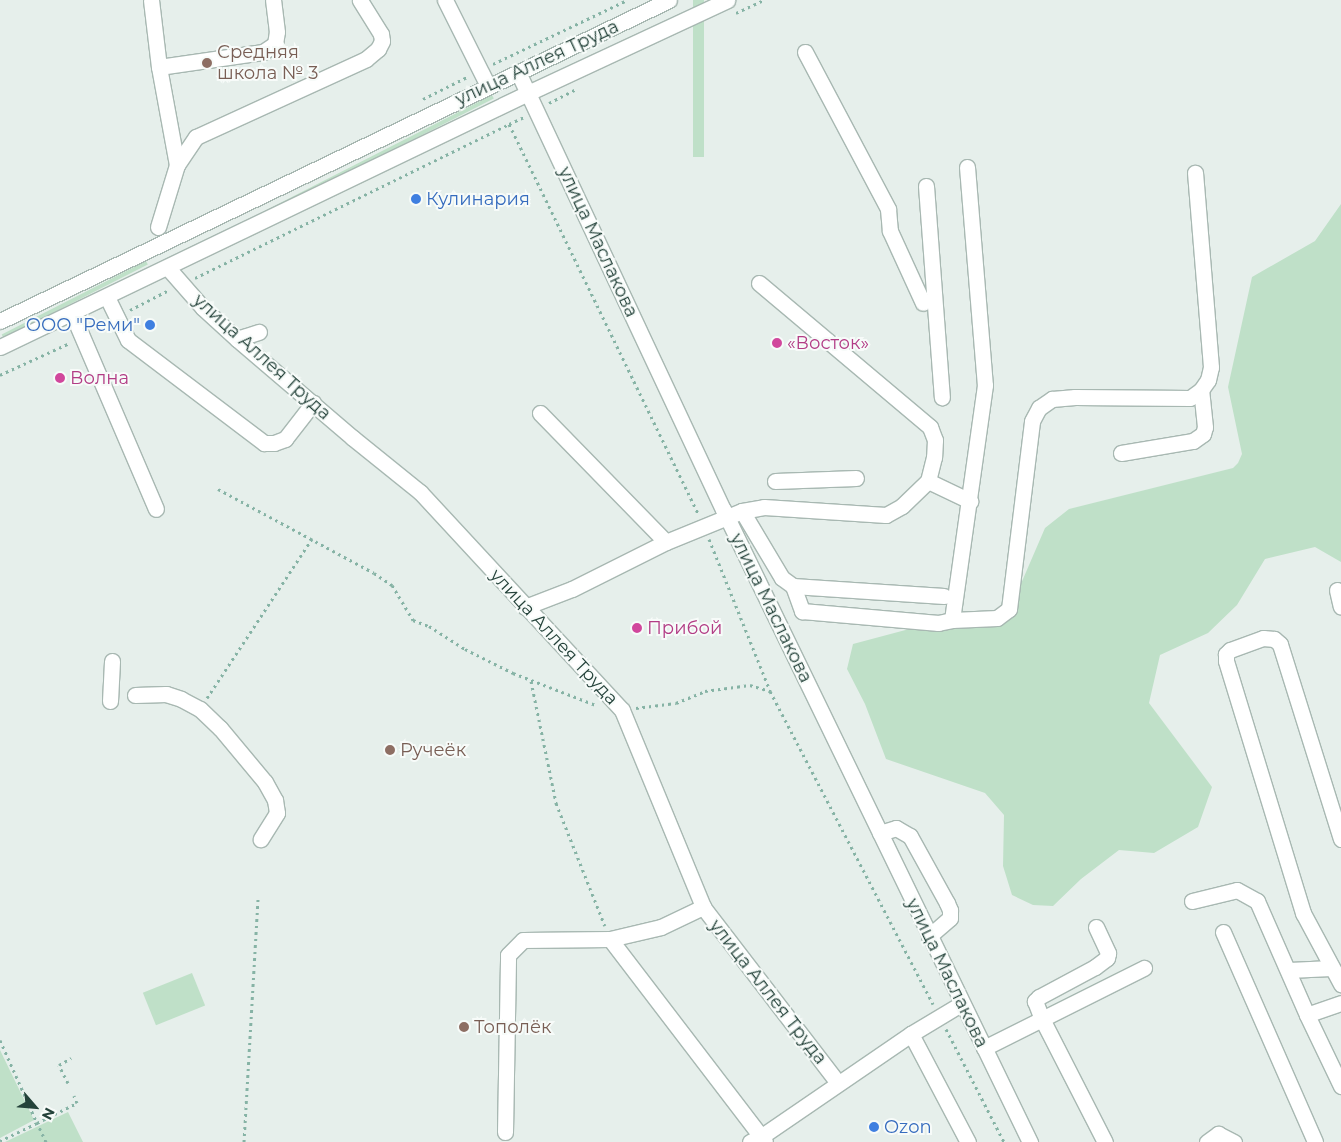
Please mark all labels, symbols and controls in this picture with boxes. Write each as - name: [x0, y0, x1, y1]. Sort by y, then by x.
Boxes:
- street label: улица Аллея Труда: [452, 16, 622, 110]
- place label: Средняя школа № 3: [217, 42, 318, 84]
- marker: Средняя школа № 3: [201, 57, 213, 69]
- street label: улица Маслакова: [554, 163, 642, 321]
- place label: Кулинария: [426, 188, 530, 210]
- marker: Кулинария: [410, 193, 422, 205]
- street label: улица Аллея Труда: [189, 289, 335, 425]
- place label: ООО "Реми": [26, 314, 140, 336]
- marker: ООО "Реми": [144, 319, 156, 331]
- place label: «Восток»: [787, 332, 869, 354]
- marker: «Восток»: [771, 337, 783, 349]
- place label: Волна: [70, 367, 129, 389]
- marker: Волна: [54, 372, 66, 384]
- street label: улица Маслакова: [725, 530, 817, 686]
- street label: улица Аллея Труда: [485, 565, 623, 709]
- place label: Прибой: [647, 617, 722, 639]
- marker: Прибой: [631, 622, 643, 634]
- place label: Ручеёк: [400, 739, 466, 761]
- marker: Ручеёк: [384, 744, 396, 756]
- street label: улица Маслакова: [901, 895, 993, 1051]
- street label: улица Аллея Труда: [705, 915, 831, 1069]
- place label: Тополёк: [474, 1016, 552, 1038]
- marker: Тополёк: [458, 1021, 470, 1033]
- north arrow: [10, 1082, 60, 1132]
- text: N: [38, 1105, 59, 1123]
- place label: Ozon: [884, 1116, 932, 1138]
- marker: Ozon: [868, 1121, 880, 1133]

